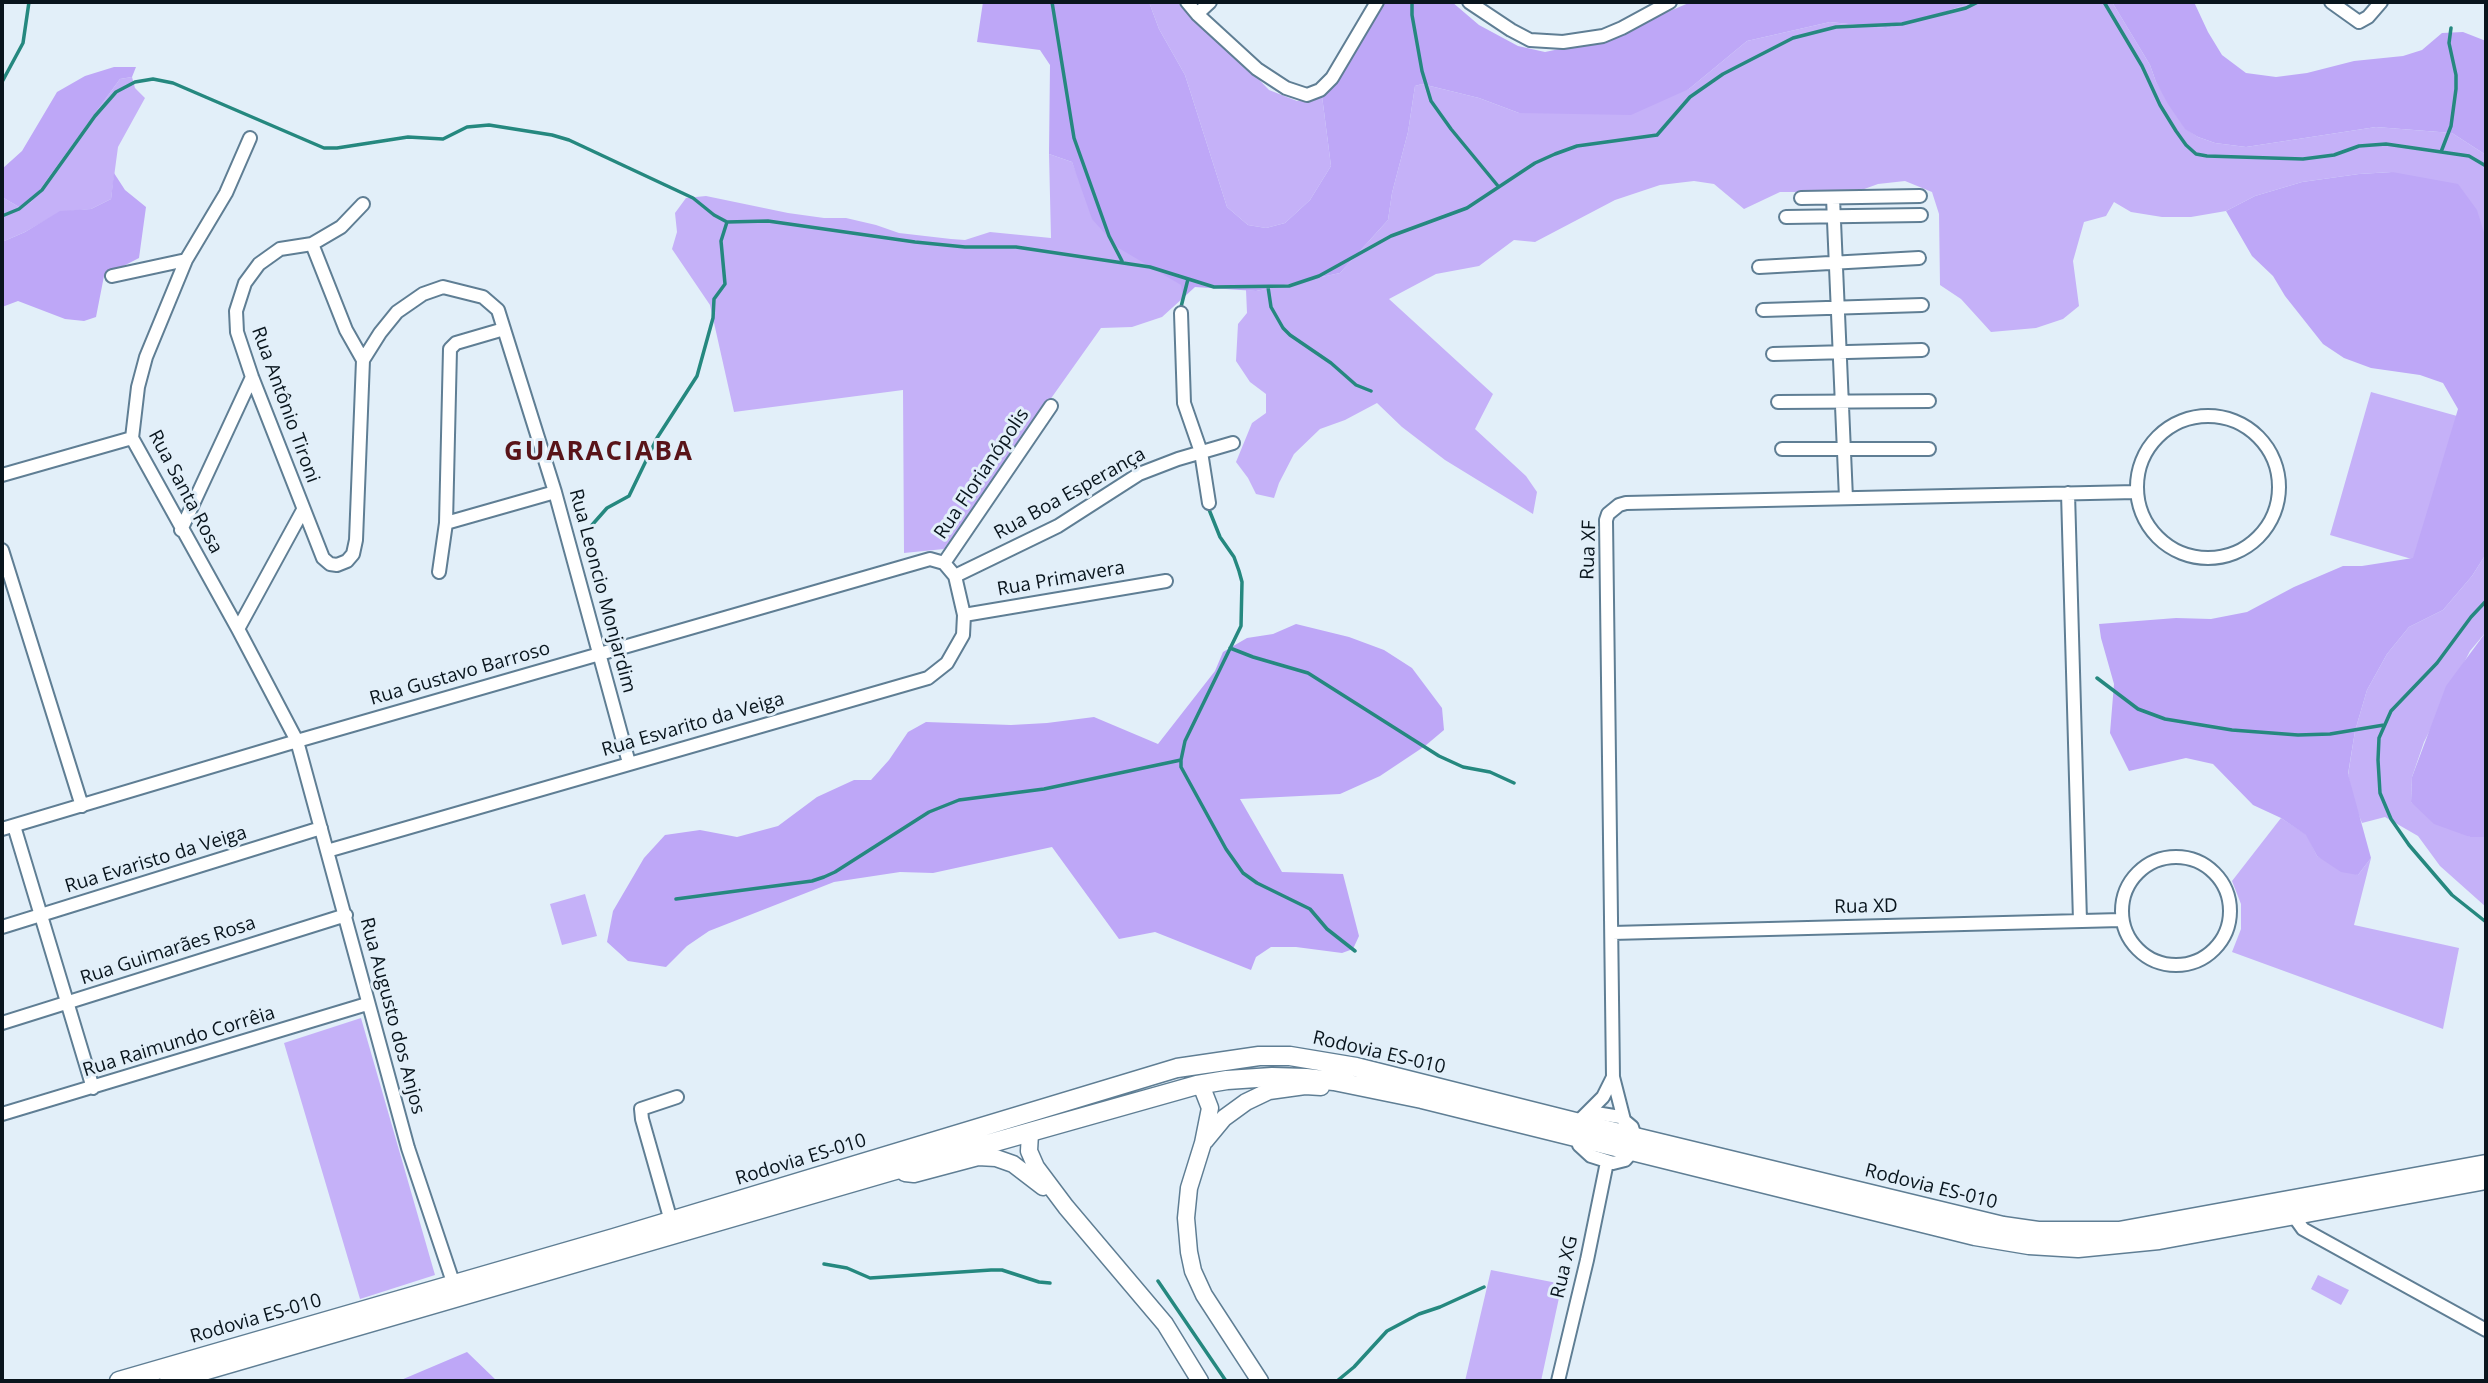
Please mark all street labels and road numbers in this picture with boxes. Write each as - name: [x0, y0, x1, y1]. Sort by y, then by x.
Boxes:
- street label: Rua Antônio Tironi: [246, 324, 324, 486]
- street label: Rua Florianópolis: [930, 404, 1034, 544]
- street label: Rua Santa Rosa: [143, 426, 227, 558]
- street label: Rua Boa Esperança: [990, 443, 1150, 545]
- street label: Rua Leoncio Monjardim: [564, 487, 640, 695]
- street label: Rua XF: [1577, 520, 1601, 580]
- street label: Rua Primavera: [995, 557, 1127, 601]
- street label: Rua Gustavo Barroso: [367, 637, 553, 711]
- street label: Rua Esvarito da Veiga: [599, 688, 787, 762]
- street label: Rua Evaristo da Veiga: [62, 821, 250, 899]
- street label: Rua XD: [1834, 895, 1898, 919]
- street label: Rua Guimarães Rosa: [77, 912, 259, 990]
- street label: Rua Augusto dos Anjos: [355, 915, 429, 1117]
- street label: Rua Raimundo Corrêia: [80, 1002, 278, 1082]
- street label: Rodovia ES-010: [1310, 1027, 1448, 1079]
- street label: Rodovia ES-010: [733, 1129, 869, 1191]
- street label: Rodovia ES-010: [1862, 1160, 2000, 1214]
- street label: Rua XG: [1547, 1233, 1583, 1301]
- street label: Rodovia ES-010: [188, 1289, 324, 1349]

